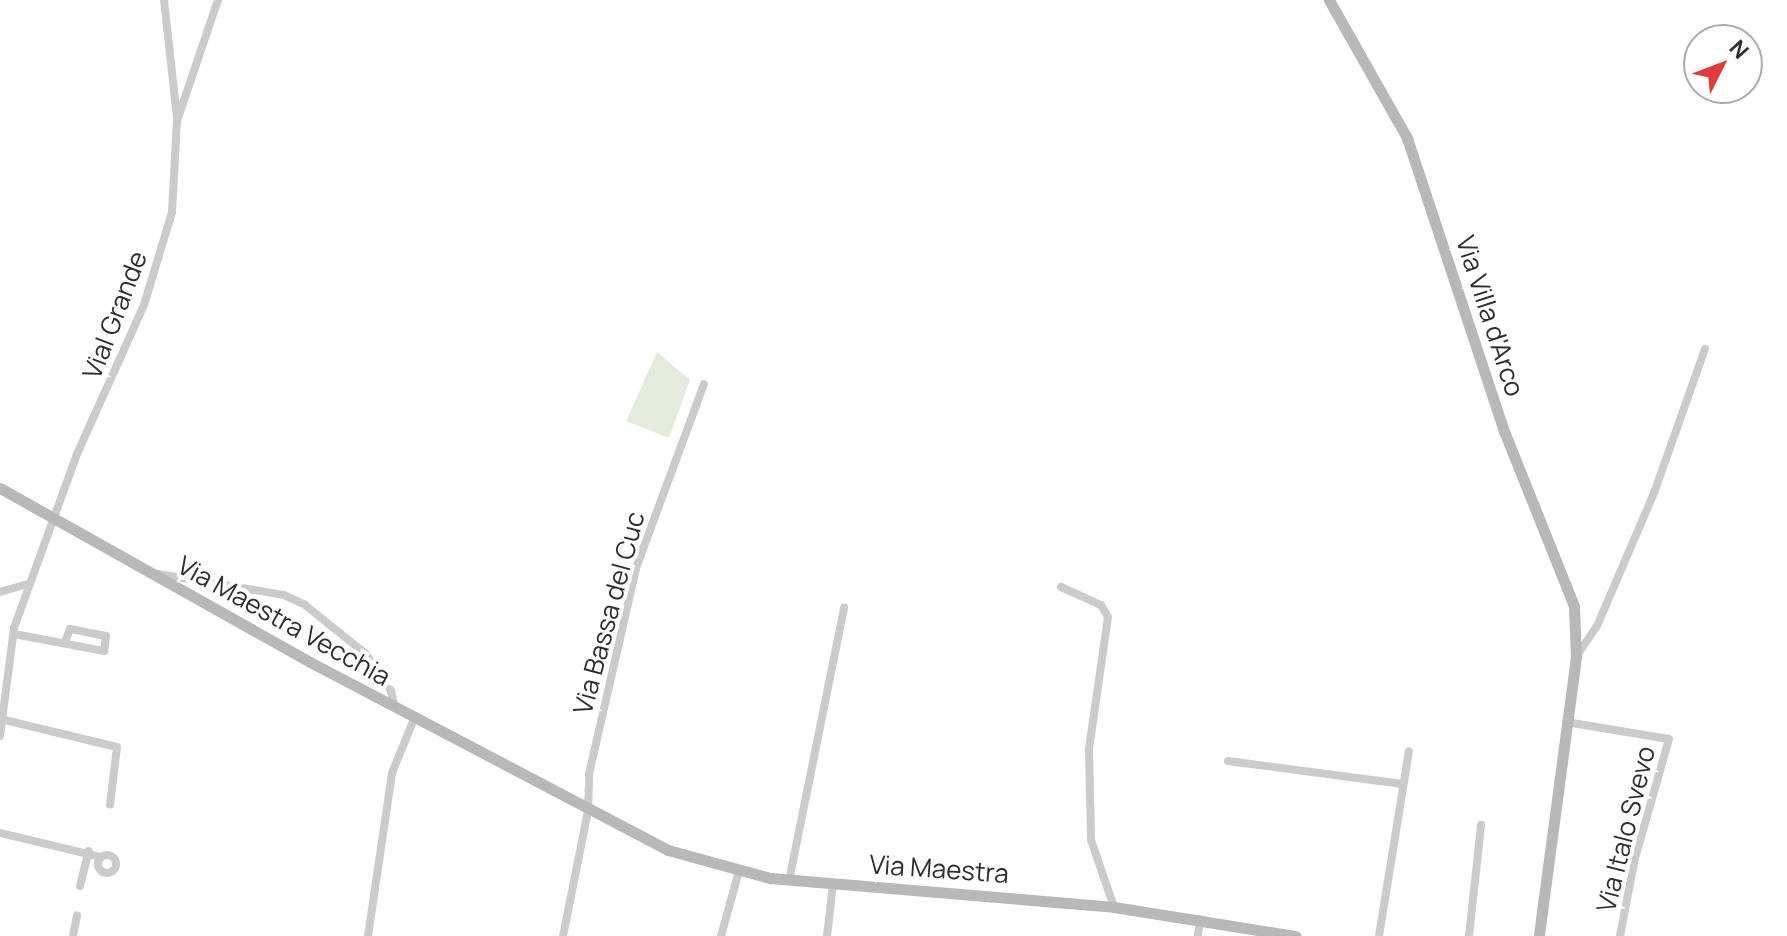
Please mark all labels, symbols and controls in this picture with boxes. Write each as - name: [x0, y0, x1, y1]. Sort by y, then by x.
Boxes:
- north arrow: [1683, 24, 1763, 104]
- text: N: [1723, 33, 1756, 65]
- street label: Via Villa d'Arco: [1449, 232, 1531, 400]
- street label: Vial Grande: [76, 247, 154, 383]
- street label: Via Bassa del Cuc: [567, 508, 651, 718]
- street label: Via Maestra Vecchia: [172, 550, 396, 692]
- street label: Via Italo Svevo: [1590, 743, 1662, 915]
- street label: Via Maestra: [868, 849, 1010, 889]

